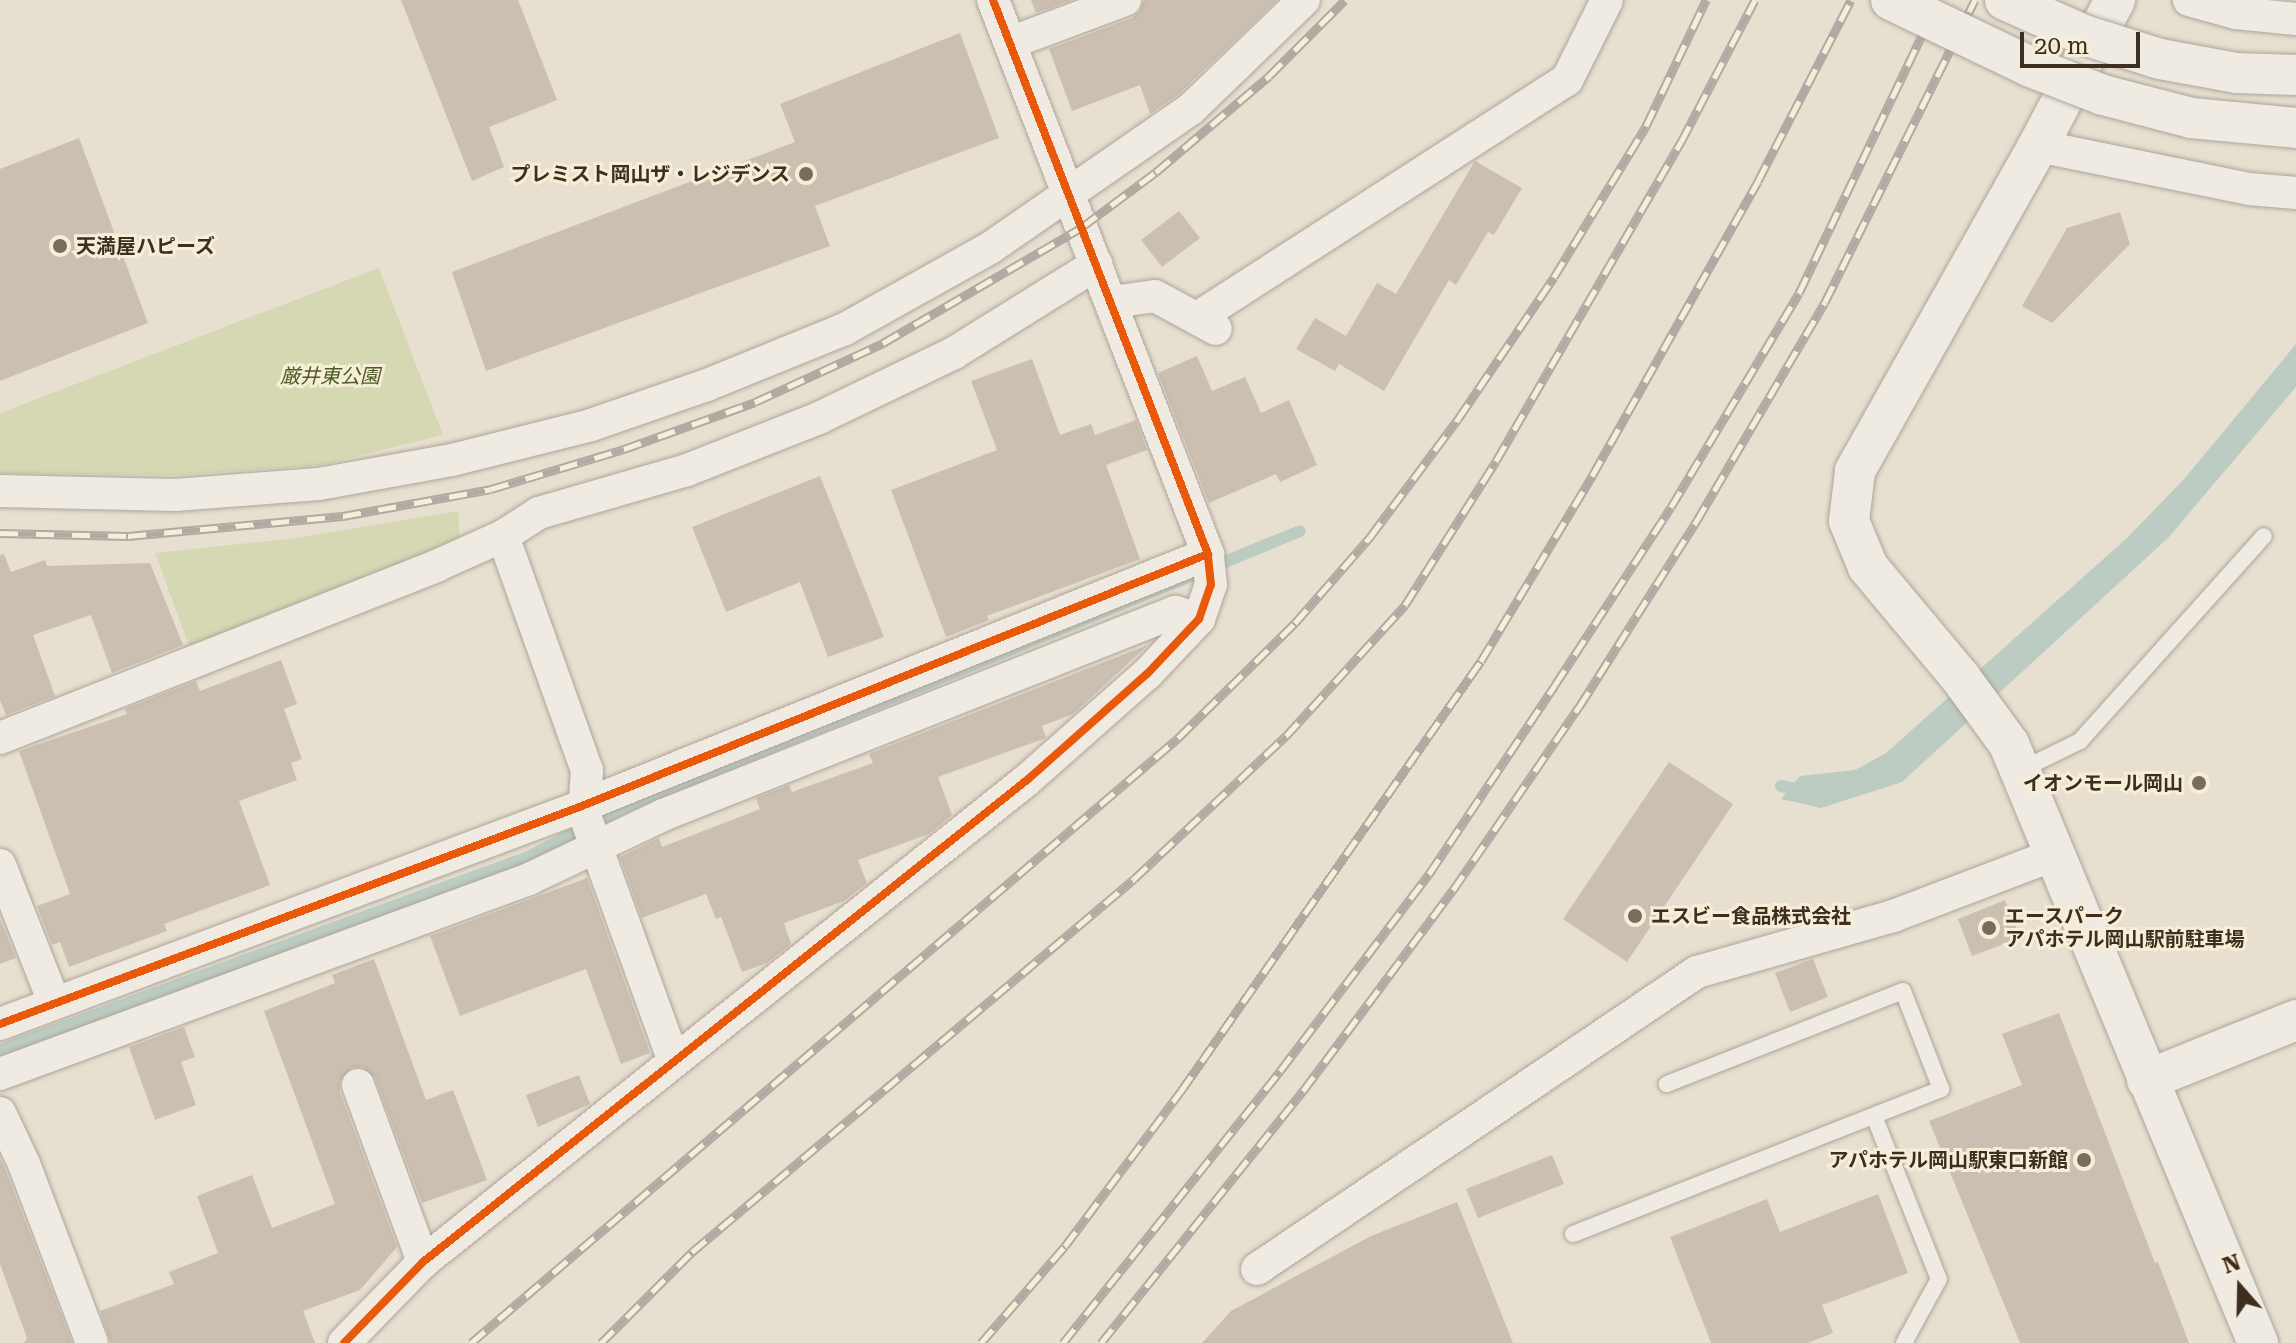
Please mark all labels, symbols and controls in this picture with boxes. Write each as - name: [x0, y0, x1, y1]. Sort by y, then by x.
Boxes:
- scale bar: [2024, 16, 2144, 66]
- text: 20 m: [2034, 32, 2089, 60]
- place label: プレミスト岡山ザ・レジデンス: [510, 162, 790, 186]
- marker: プレミスト岡山ザ・レジデンス: [797, 165, 815, 183]
- place label: 天満屋ハピーズ: [76, 234, 216, 258]
- marker: 天満屋ハピーズ: [51, 237, 69, 255]
- park label: 厳井東公園: [280, 364, 380, 388]
- place label: イオンモール岡山: [2023, 771, 2183, 795]
- marker: イオンモール岡山: [2190, 774, 2208, 792]
- place label: エスビー食品株式会社: [1651, 904, 1851, 928]
- place label: エースパーク アパホテル岡山駅前駐車場: [2005, 904, 2245, 951]
- marker: エスビー食品株式会社: [1626, 907, 1644, 925]
- marker: エースパーク アパホテル岡山駅前駐車場: [1980, 919, 1998, 937]
- place label: アパホテル岡山駅東口新館: [1828, 1148, 2068, 1172]
- marker: アパホテル岡山駅東口新館: [2075, 1151, 2093, 1169]
- north arrow: [2200, 1247, 2280, 1327]
- text: N: [2219, 1249, 2244, 1279]

